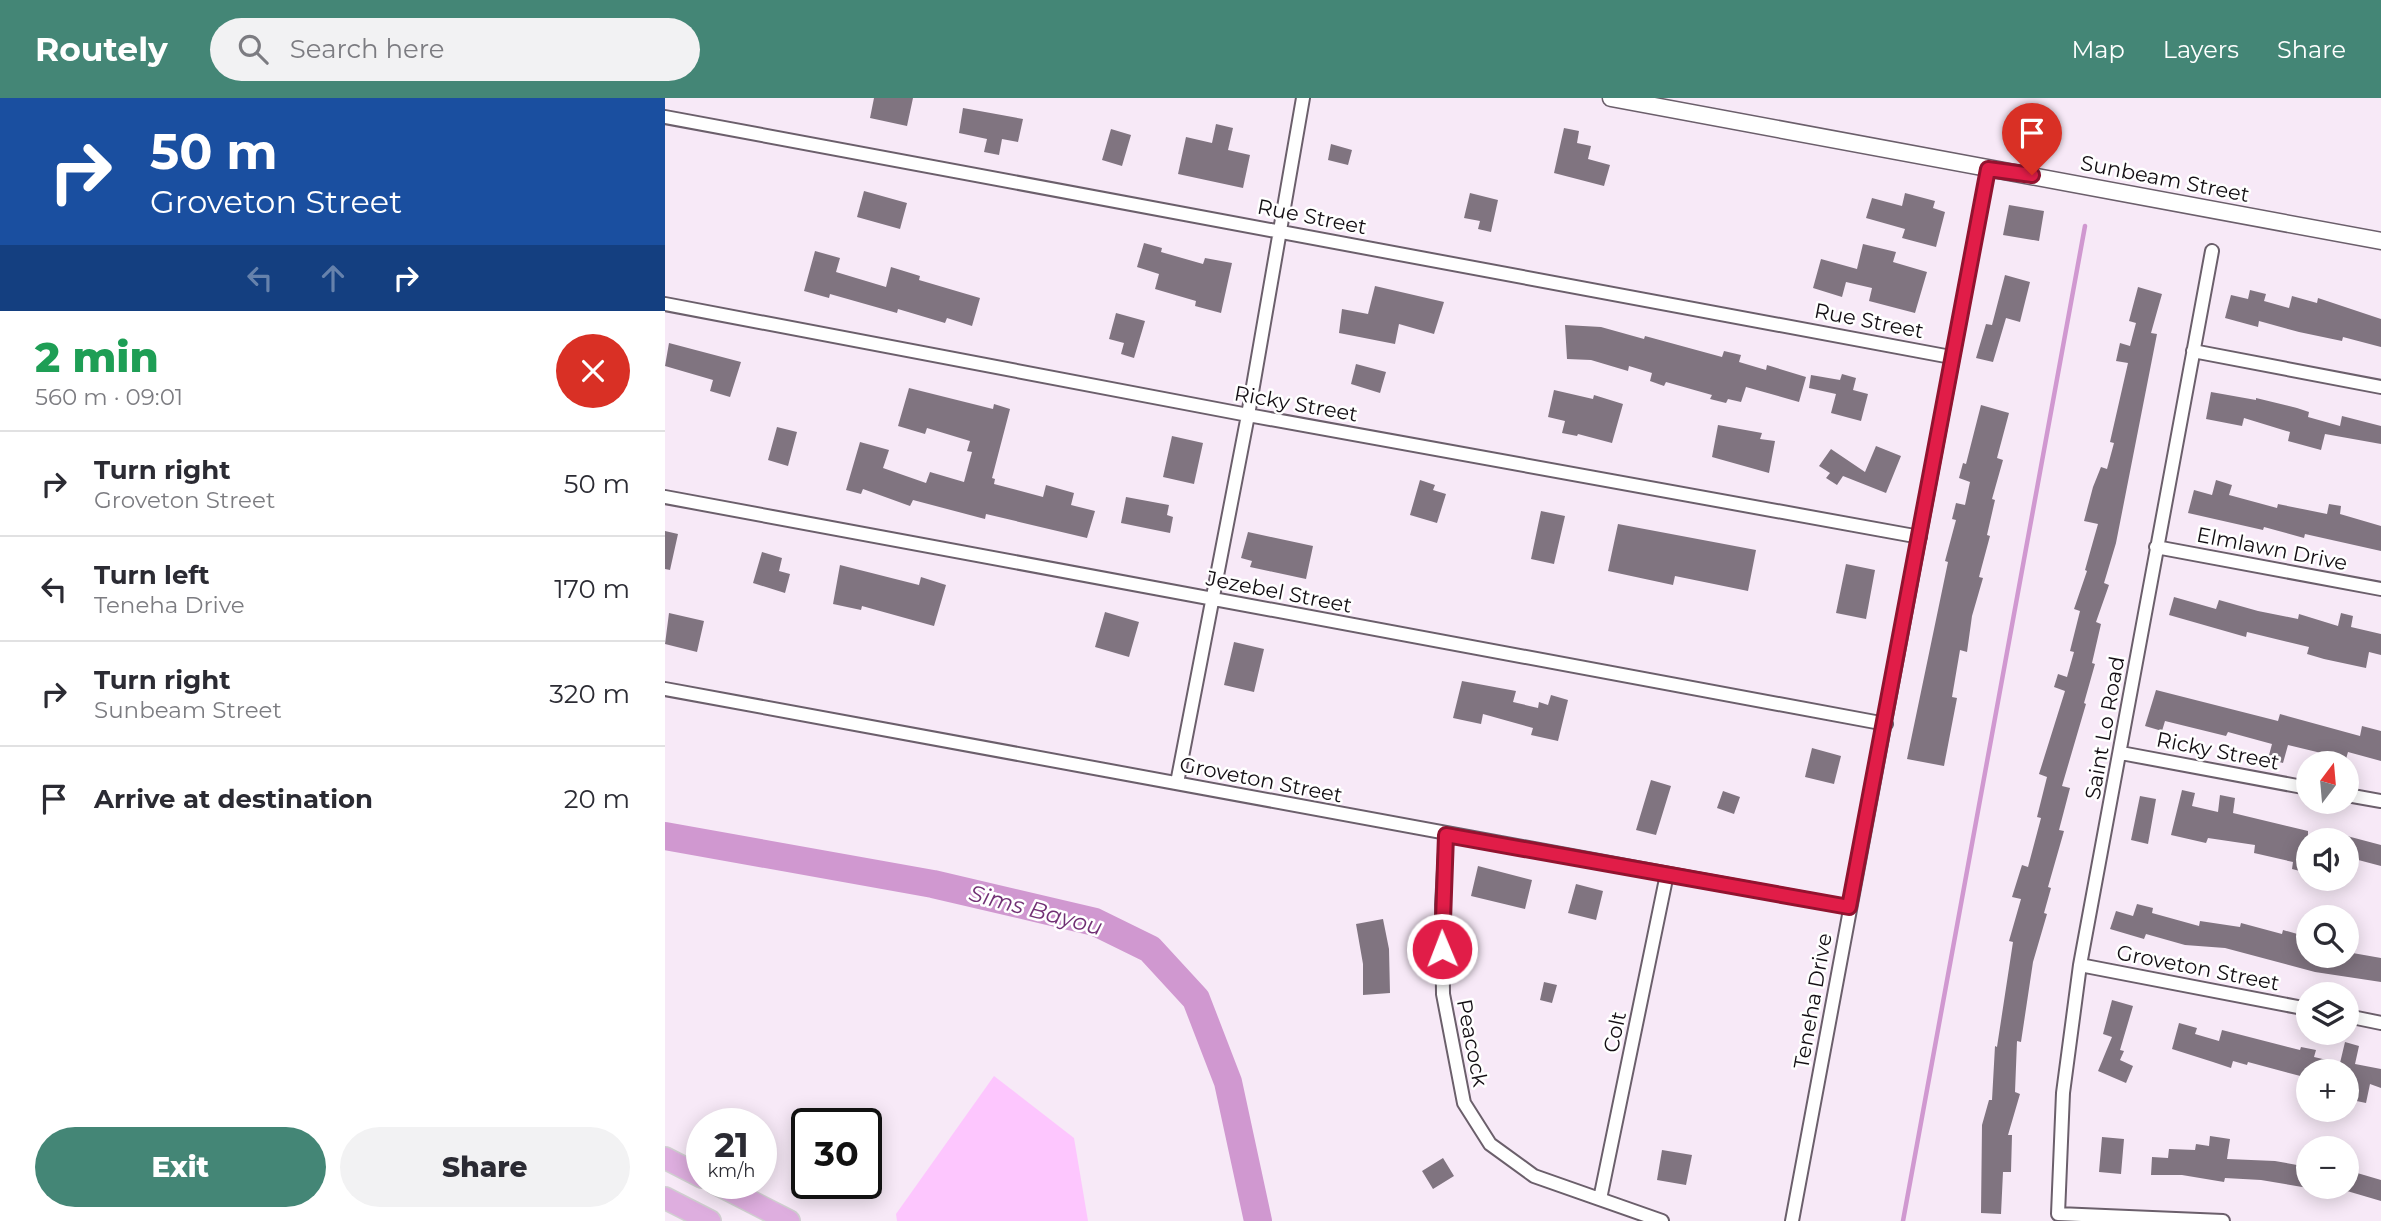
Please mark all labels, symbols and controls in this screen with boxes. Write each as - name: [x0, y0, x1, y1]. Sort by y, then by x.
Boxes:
- search box: [210, 18, 700, 81]
- text: Routely: [35, 29, 168, 69]
- icon: search: [234, 30, 272, 68]
- text: Search here: [290, 33, 445, 65]
- text: Map: [2071, 35, 2125, 64]
- text: Layers: [2163, 35, 2239, 64]
- text: Share: [2277, 35, 2346, 64]
- pin: [2002, 103, 2062, 175]
- icon: arrive: [2013, 114, 2051, 152]
- text: 50 m: [150, 122, 278, 181]
- icon: right: [35, 126, 126, 217]
- street label: Sunbeam Street: [2079, 150, 2252, 207]
- text: Groveton Street: [150, 182, 402, 221]
- street label: Rue Street: [1255, 194, 1369, 239]
- icon: left: [241, 259, 279, 297]
- icon: ahead: [314, 259, 352, 297]
- icon: right: [387, 259, 425, 297]
- street label: Rue Street: [1812, 298, 1926, 343]
- text: 2 min: [35, 331, 159, 383]
- button: close: [556, 334, 630, 408]
- street label: Ricky Street: [1232, 380, 1360, 427]
- text: 560 m · 09:01: [35, 383, 183, 411]
- text: Turn right: [94, 454, 230, 486]
- icon: right: [35, 465, 73, 503]
- text: 50 m: [564, 468, 630, 500]
- text: Groveton Street: [94, 486, 275, 514]
- street label: Elmlawn Drive: [2195, 522, 2350, 575]
- text: Turn left: [94, 559, 210, 591]
- street label: Jezebel Street: [1203, 565, 1354, 618]
- icon: left: [35, 570, 73, 608]
- text: 170 m: [554, 573, 630, 605]
- text: Teneha Drive: [94, 591, 245, 619]
- street label: Saint Lo Road: [2080, 654, 2129, 801]
- text: Turn right: [94, 664, 230, 696]
- icon: right: [35, 675, 73, 713]
- text: 320 m: [549, 678, 630, 710]
- text: Sunbeam Street: [94, 696, 282, 724]
- street label: Ricky Street: [2154, 726, 2282, 775]
- street label: Groveton Street: [1177, 751, 1345, 808]
- north arrow: [2296, 751, 2359, 814]
- map controls: [2296, 751, 2359, 1199]
- icon: arrive: [35, 780, 73, 818]
- text: Arrive at destination: [94, 783, 373, 815]
- text: 20 m: [564, 783, 630, 815]
- button: sound: [2296, 828, 2359, 891]
- water label: Sims Bayou: [966, 879, 1106, 941]
- button: search: [2296, 905, 2359, 968]
- position arrow: [1405, 912, 1479, 986]
- street label: Teneha Drive: [1788, 931, 1837, 1071]
- street label: Groveton Street: [2114, 939, 2282, 996]
- button: layers: [2296, 982, 2359, 1045]
- street label: Peacock: [1452, 997, 1493, 1089]
- street label: Colt: [1598, 1009, 1631, 1055]
- button: +: [2296, 1059, 2359, 1122]
- speed limit sign: 30: [791, 1108, 882, 1199]
- text: 21: [714, 1123, 749, 1166]
- button: Exit: [35, 1127, 326, 1207]
- button: Share: [340, 1127, 630, 1207]
- button: −: [2296, 1136, 2359, 1199]
- text: km/h: [707, 1160, 756, 1182]

